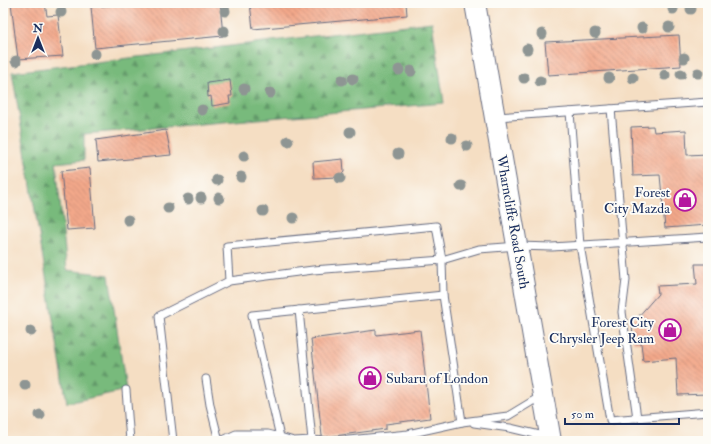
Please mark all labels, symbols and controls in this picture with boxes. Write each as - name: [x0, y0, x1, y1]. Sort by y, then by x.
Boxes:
- north arrow: [18, 18, 58, 58]
- text: N: [32, 22, 44, 35]
- street label: Wharncliffe Road South: [493, 153, 533, 291]
- place label: Forest City Mazda: [604, 184, 670, 218]
- shop icon: Forest City Mazda: [672, 187, 698, 213]
- place label: Forest City Chrysler Jeep Ram: [549, 314, 655, 348]
- shop icon: Forest City Chrysler Jeep Ram: [657, 317, 683, 343]
- shop icon: Subaru of London: [357, 365, 383, 391]
- place label: Subaru of London: [386, 370, 488, 387]
- scale bar: [565, 400, 679, 426]
- text: 50 m: [571, 407, 595, 422]

